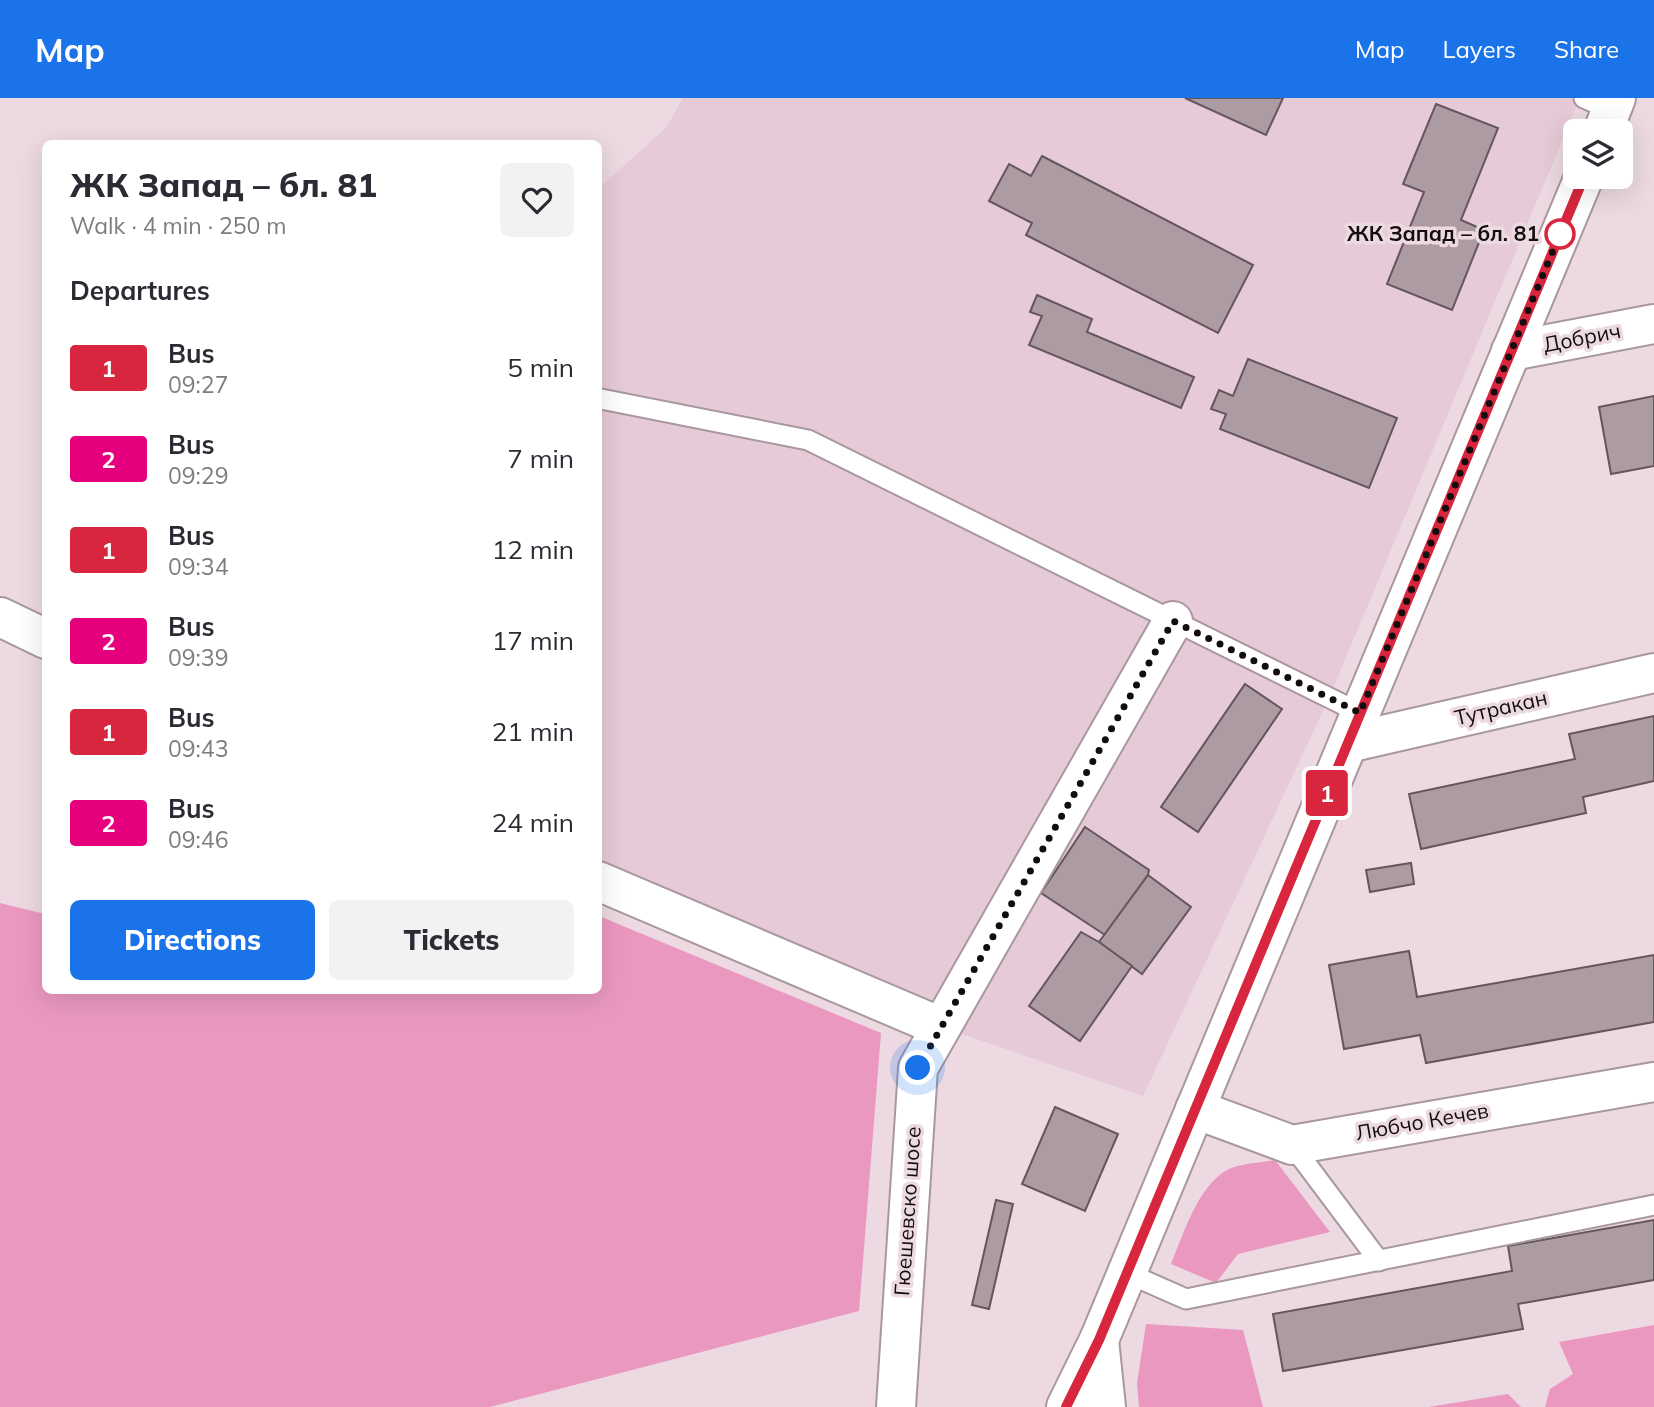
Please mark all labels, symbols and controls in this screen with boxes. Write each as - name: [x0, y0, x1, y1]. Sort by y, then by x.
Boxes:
- text: Map: [35, 29, 105, 70]
- text: Map: [1355, 34, 1404, 64]
- text: Layers: [1442, 34, 1516, 64]
- text: Share: [1554, 34, 1619, 64]
- map controls: [1563, 119, 1633, 189]
- button: layers: [1563, 119, 1633, 189]
- button: heart: [500, 163, 574, 237]
- text: ЖК Запад – бл. 81: [70, 164, 377, 205]
- text: Walk · 4 min · 250 m: [70, 211, 287, 240]
- marker: ЖК Запад – бл. 81: [1545, 219, 1575, 249]
- place label: ЖК Запад – бл. 81: [1347, 220, 1539, 246]
- text: Departures: [70, 274, 210, 307]
- street label: Добрич: [1541, 317, 1623, 357]
- text: Bus: [168, 337, 214, 370]
- text: 5 min: [507, 351, 574, 384]
- text: 1: [101, 353, 116, 383]
- text: 09:27: [168, 370, 228, 399]
- text: Bus: [168, 428, 214, 461]
- text: 7 min: [507, 442, 574, 475]
- text: 2: [101, 444, 116, 474]
- text: 09:29: [168, 461, 228, 490]
- text: Bus: [168, 519, 214, 552]
- text: 12 min: [492, 533, 574, 566]
- text: 1: [101, 535, 116, 565]
- text: 09:34: [168, 552, 228, 581]
- text: Bus: [168, 610, 214, 643]
- text: 17 min: [492, 624, 574, 657]
- text: 2: [101, 626, 116, 656]
- text: 09:39: [168, 643, 228, 672]
- street label: Тутракан: [1452, 684, 1550, 730]
- text: Bus: [168, 701, 214, 734]
- text: 21 min: [492, 715, 574, 748]
- text: 1: [101, 717, 116, 747]
- text: 09:43: [168, 734, 228, 763]
- line badge: 1: [1304, 770, 1350, 816]
- text: 1: [1320, 778, 1334, 808]
- text: Bus: [168, 792, 214, 825]
- text: 24 min: [492, 806, 574, 839]
- text: 2: [101, 808, 116, 838]
- text: 09:46: [168, 825, 228, 854]
- button: Directions: [70, 900, 315, 980]
- button: Tickets: [329, 900, 574, 980]
- your location: [900, 1050, 935, 1085]
- street label: Любчо Кечев: [1353, 1097, 1490, 1146]
- street label: Гюешевско шосе: [888, 1125, 926, 1297]

